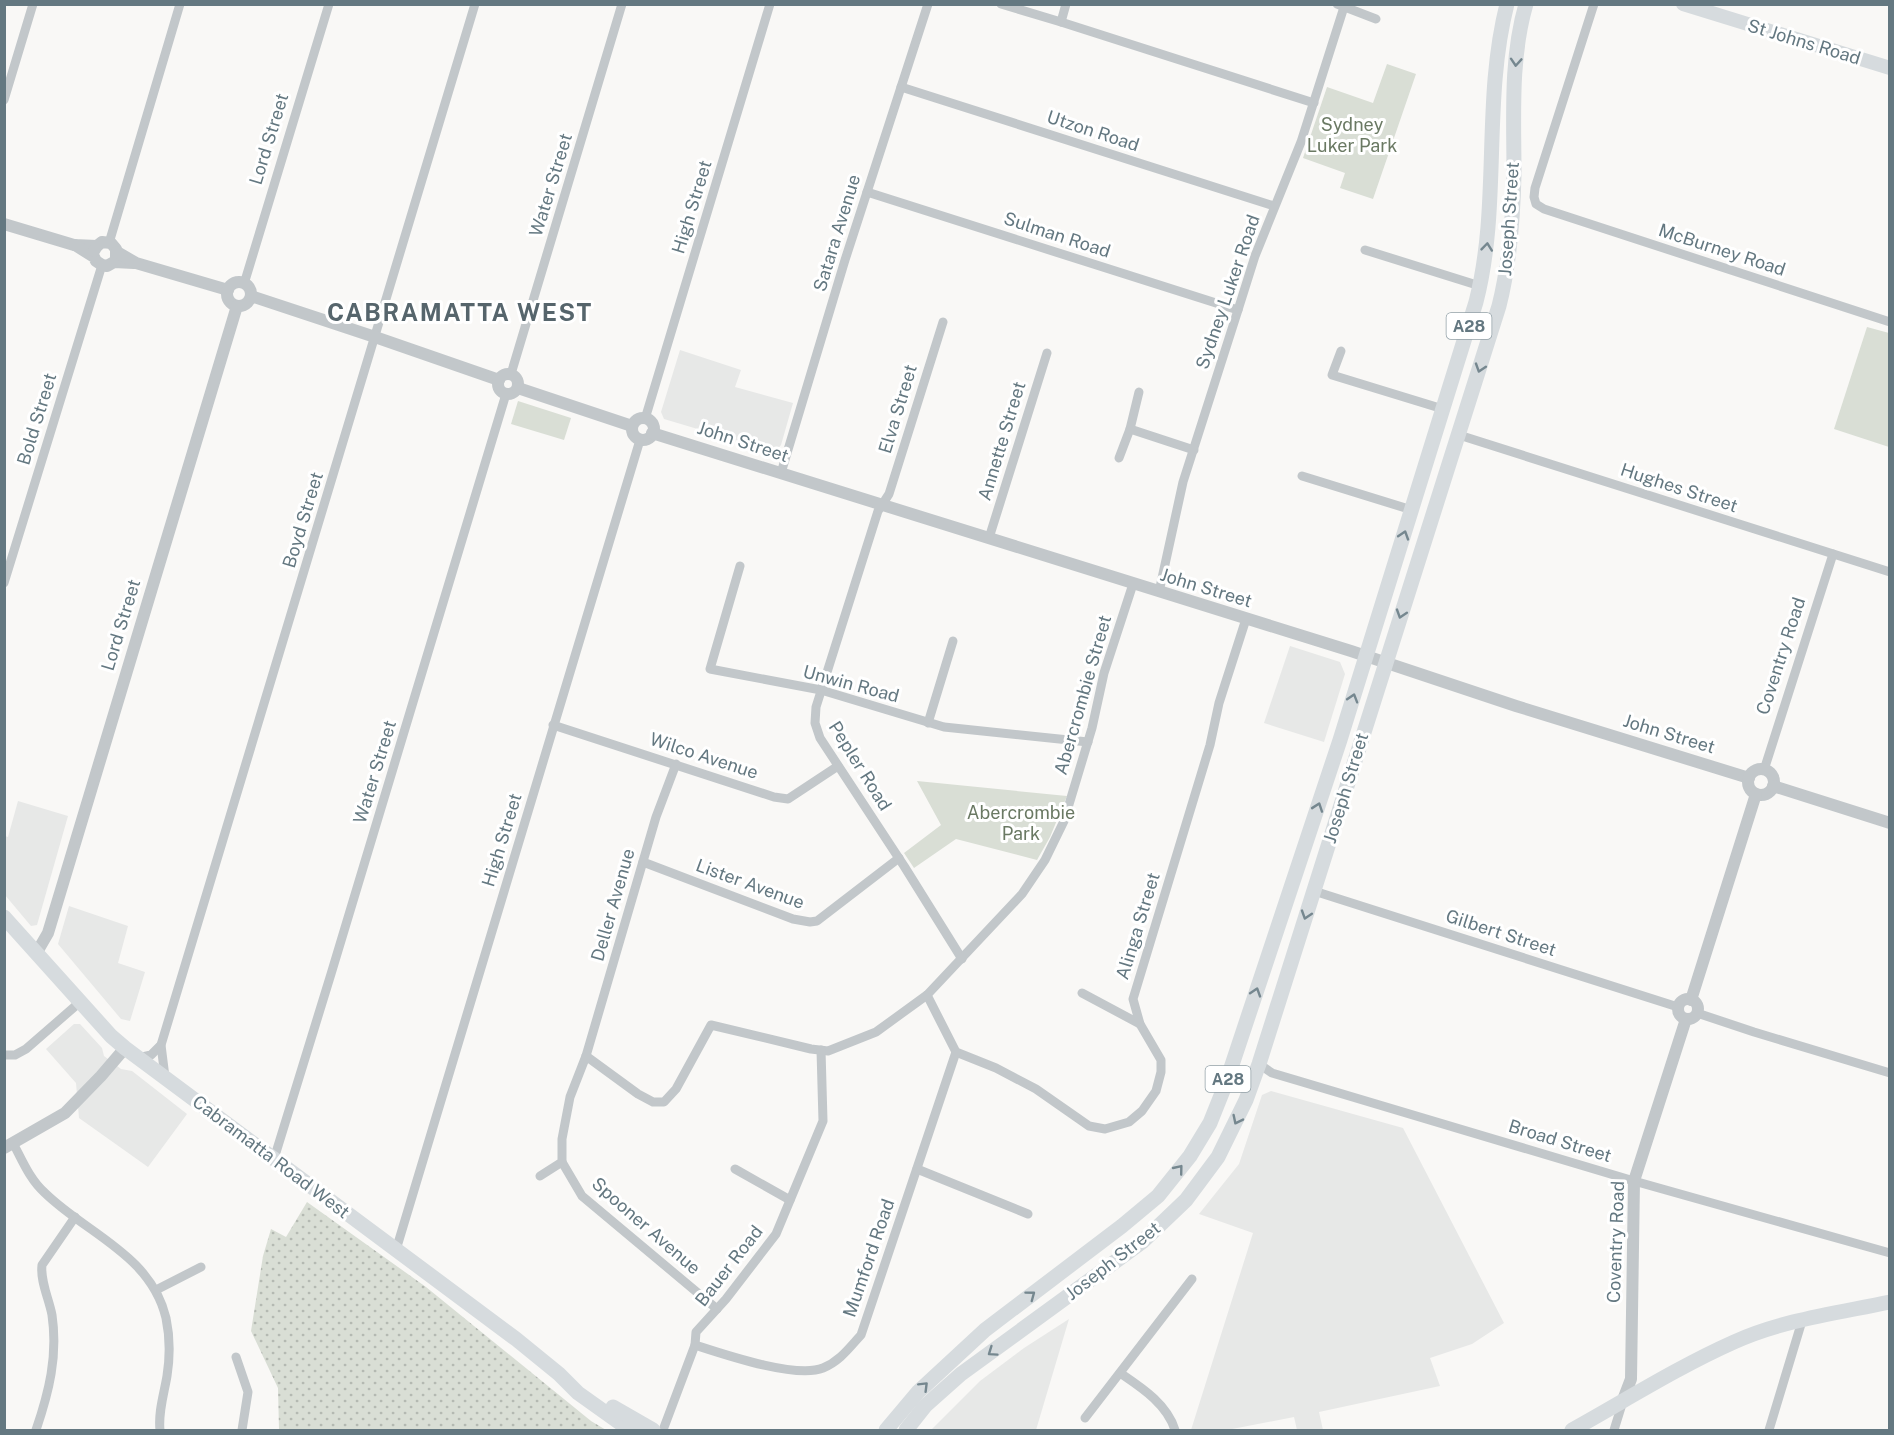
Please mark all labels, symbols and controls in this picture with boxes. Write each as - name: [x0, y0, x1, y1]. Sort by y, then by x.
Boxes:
- street label: St Johns Road: [1745, 14, 1863, 69]
- one-way arrow: [1510, 58, 1523, 67]
- street label: Lord Street: [245, 90, 292, 187]
- street label: Utzon Road: [1044, 106, 1142, 155]
- park label: Sydney Luker Park: [1307, 114, 1397, 156]
- street label: Water Street: [525, 131, 576, 239]
- street label: High Street: [667, 158, 716, 256]
- street label: Joseph Street: [1494, 161, 1523, 277]
- street label: Satara Avenue: [809, 172, 864, 294]
- street label: Sulman Road: [1001, 207, 1113, 262]
- street label: Sydney Luker Road: [1191, 212, 1264, 372]
- street label: McBurney Road: [1656, 219, 1788, 280]
- one-way arrow: [1480, 242, 1493, 251]
- district label: CABRAMATTA WEST: [327, 298, 593, 326]
- road number: A28: [1446, 313, 1492, 339]
- street label: Elva Street: [874, 362, 921, 456]
- one-way arrow: [1475, 362, 1488, 373]
- street label: Bold Street: [13, 370, 60, 467]
- street label: Annette Street: [973, 379, 1030, 503]
- street label: John Street: [695, 417, 792, 466]
- street label: Hughes Street: [1618, 459, 1740, 516]
- street label: Boyd Street: [278, 469, 327, 570]
- one-way arrow: [1397, 530, 1409, 541]
- street label: John Street: [1158, 564, 1255, 611]
- street label: Lord Street: [97, 576, 144, 673]
- street label: Coventry Road: [1752, 594, 1809, 717]
- one-way arrow: [1396, 608, 1408, 619]
- street label: Abercrombie Street: [1050, 613, 1115, 777]
- street label: Unwin Road: [801, 661, 902, 706]
- one-way arrow: [1346, 693, 1358, 704]
- street label: John Street: [1621, 710, 1718, 757]
- street label: Pepler Road: [825, 717, 896, 814]
- street label: Water Street: [349, 718, 400, 826]
- street label: Wilco Avenue: [647, 728, 761, 783]
- street label: Joseph Street: [1319, 730, 1372, 846]
- street label: High Street: [477, 791, 526, 889]
- park label: Abercrombie Park: [967, 802, 1075, 844]
- one-way arrow: [1310, 802, 1323, 812]
- street label: Deller Avenue: [586, 846, 639, 964]
- street label: Lister Avenue: [693, 854, 807, 913]
- street label: Alinga Street: [1111, 870, 1164, 982]
- street label: Gilbert Street: [1443, 905, 1559, 960]
- one-way arrow: [1300, 909, 1313, 920]
- one-way arrow: [1249, 987, 1262, 998]
- road number: A28: [1206, 1066, 1250, 1092]
- street label: Cabramatta Road West: [189, 1091, 354, 1222]
- one-way arrow: [1232, 1114, 1244, 1125]
- street label: Broad Street: [1506, 1115, 1614, 1166]
- one-way arrow: [1172, 1165, 1183, 1176]
- street label: Spooner Avenue: [588, 1173, 705, 1278]
- street label: Coventry Road: [1603, 1180, 1628, 1303]
- street label: Mumford Road: [838, 1196, 899, 1320]
- street label: Joseph Street: [1061, 1217, 1164, 1304]
- street label: Bauer Road: [691, 1221, 767, 1310]
- one-way arrow: [1025, 1291, 1036, 1302]
- one-way arrow: [988, 1345, 999, 1356]
- one-way arrow: [916, 1383, 927, 1394]

